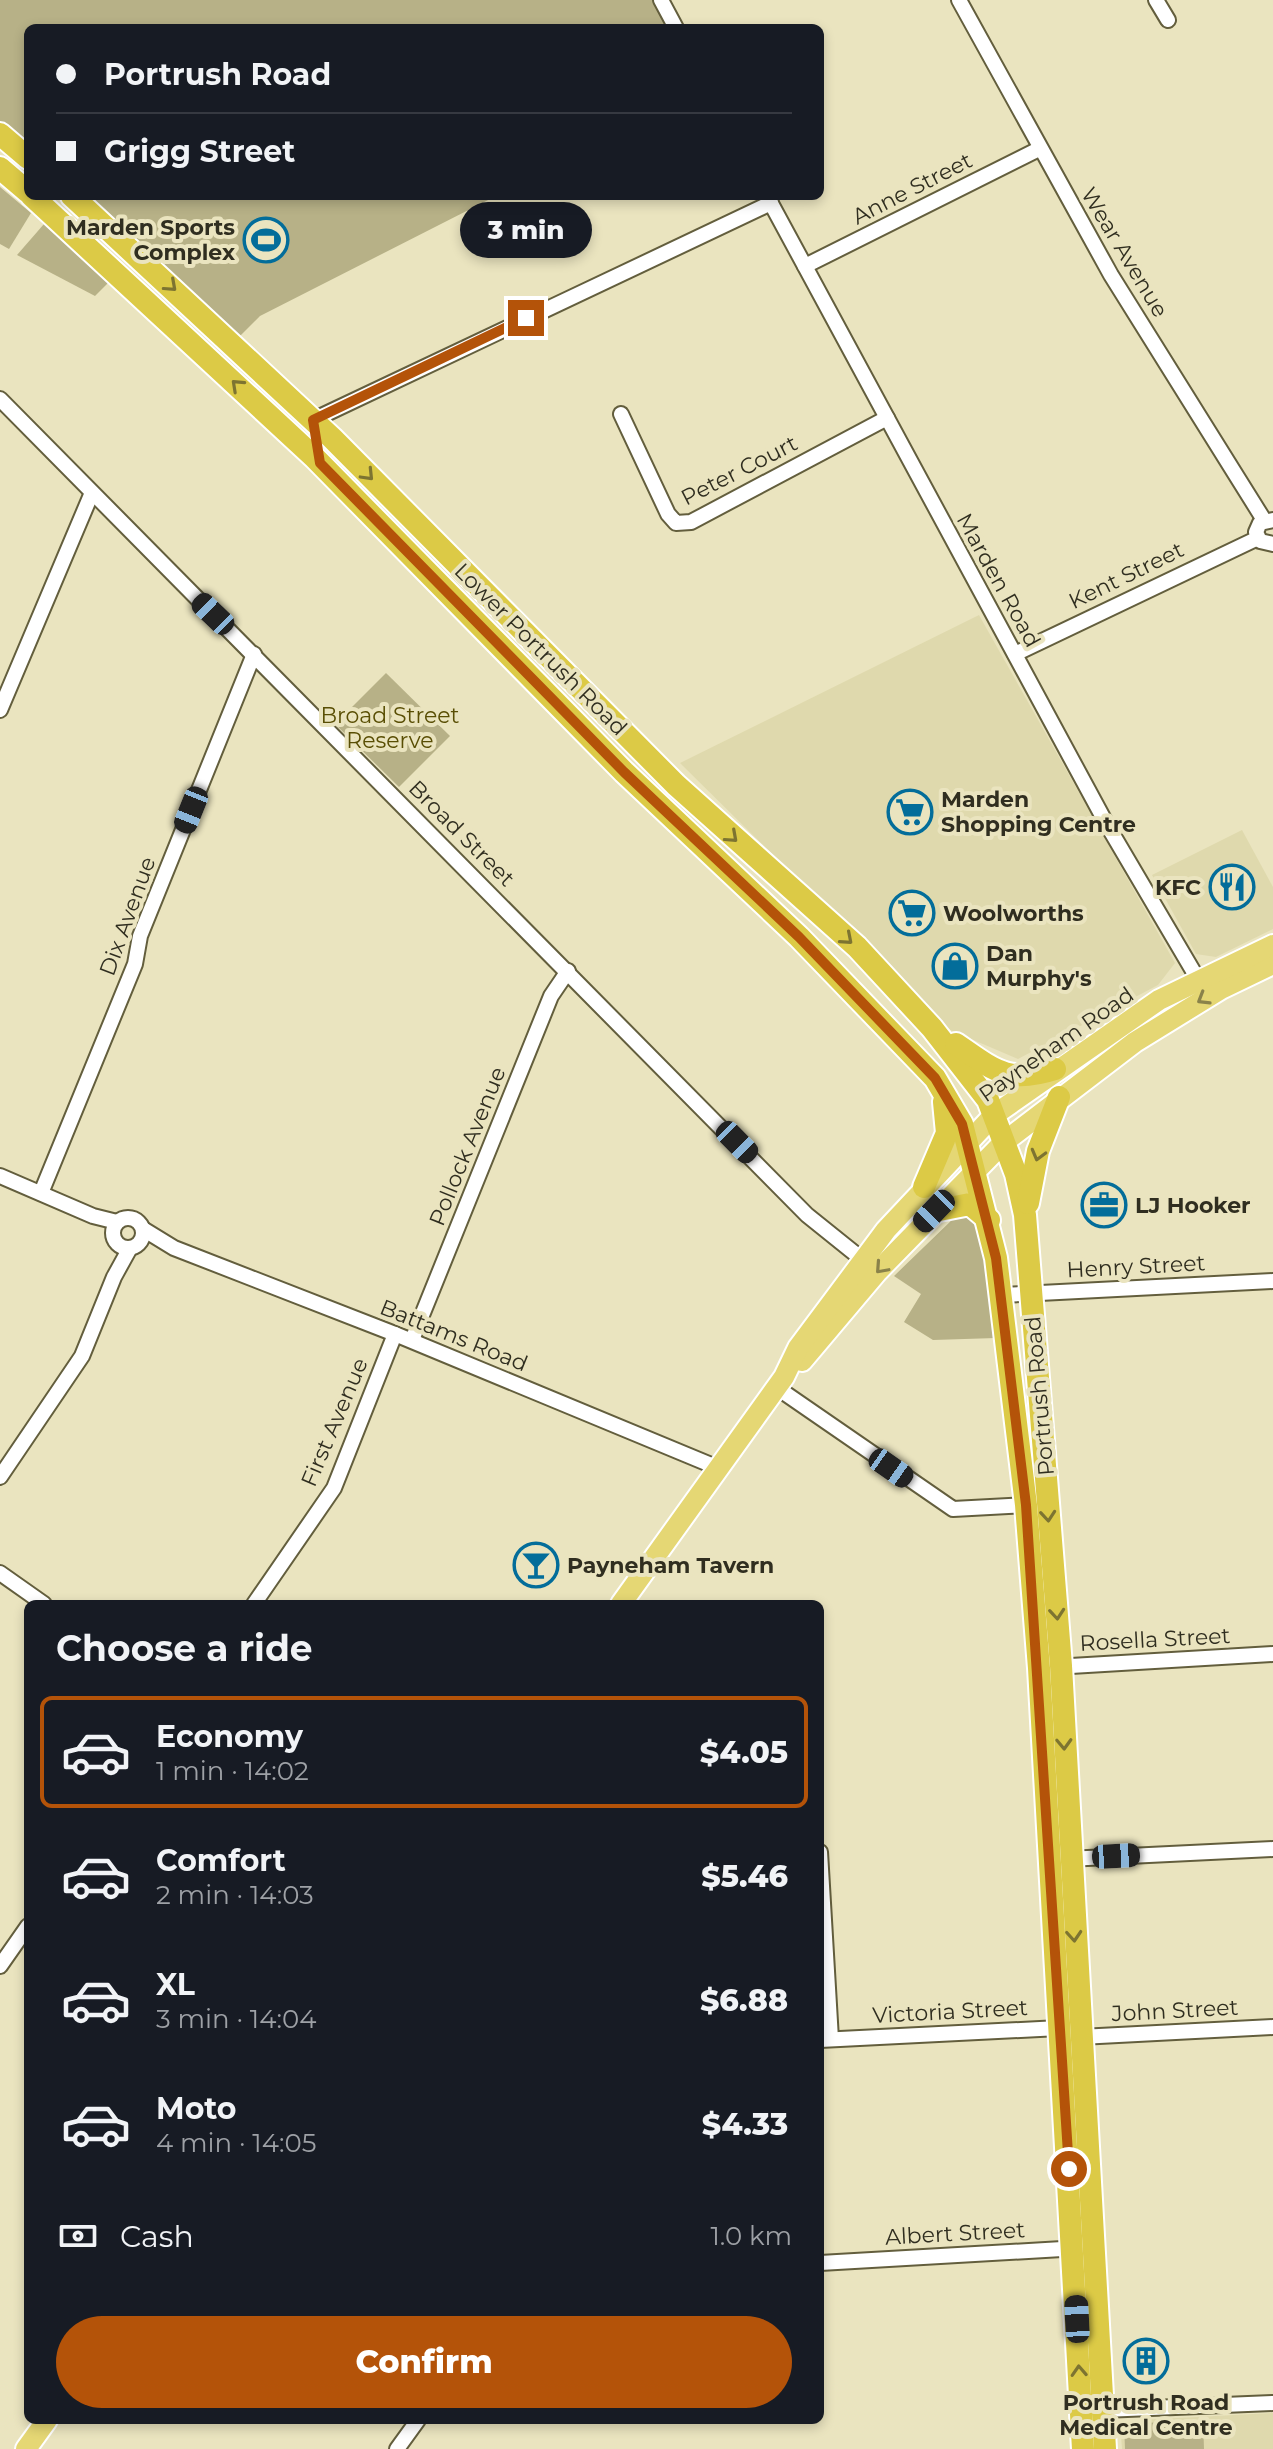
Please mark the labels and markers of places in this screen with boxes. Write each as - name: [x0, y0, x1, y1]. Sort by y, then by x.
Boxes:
- place label: Marden Sports Complex: [66, 214, 235, 266]
- sports icon: Marden Sports Complex: [242, 216, 290, 264]
- place label: Marden Shopping Centre: [941, 786, 1136, 838]
- supermarket icon: Marden Shopping Centre: [886, 788, 934, 836]
- restaurant icon: KFC: [1208, 863, 1256, 911]
- place label: KFC: [1155, 874, 1201, 901]
- supermarket icon: Woolworths: [888, 889, 936, 937]
- place label: Woolworths: [943, 900, 1084, 927]
- place label: Dan Murphy's: [986, 940, 1092, 992]
- shop icon: Dan Murphy's: [931, 942, 979, 990]
- office icon: LJ Hooker: [1080, 1181, 1128, 1229]
- place label: LJ Hooker: [1135, 1192, 1251, 1219]
- bar icon: Payneham Tavern: [512, 1541, 560, 1589]
- place label: Payneham Tavern: [567, 1552, 774, 1579]
- building icon: Portrush Road Medical Centre: [1122, 2337, 1170, 2385]
- place label: Portrush Road Medical Centre: [1059, 2389, 1233, 2441]

